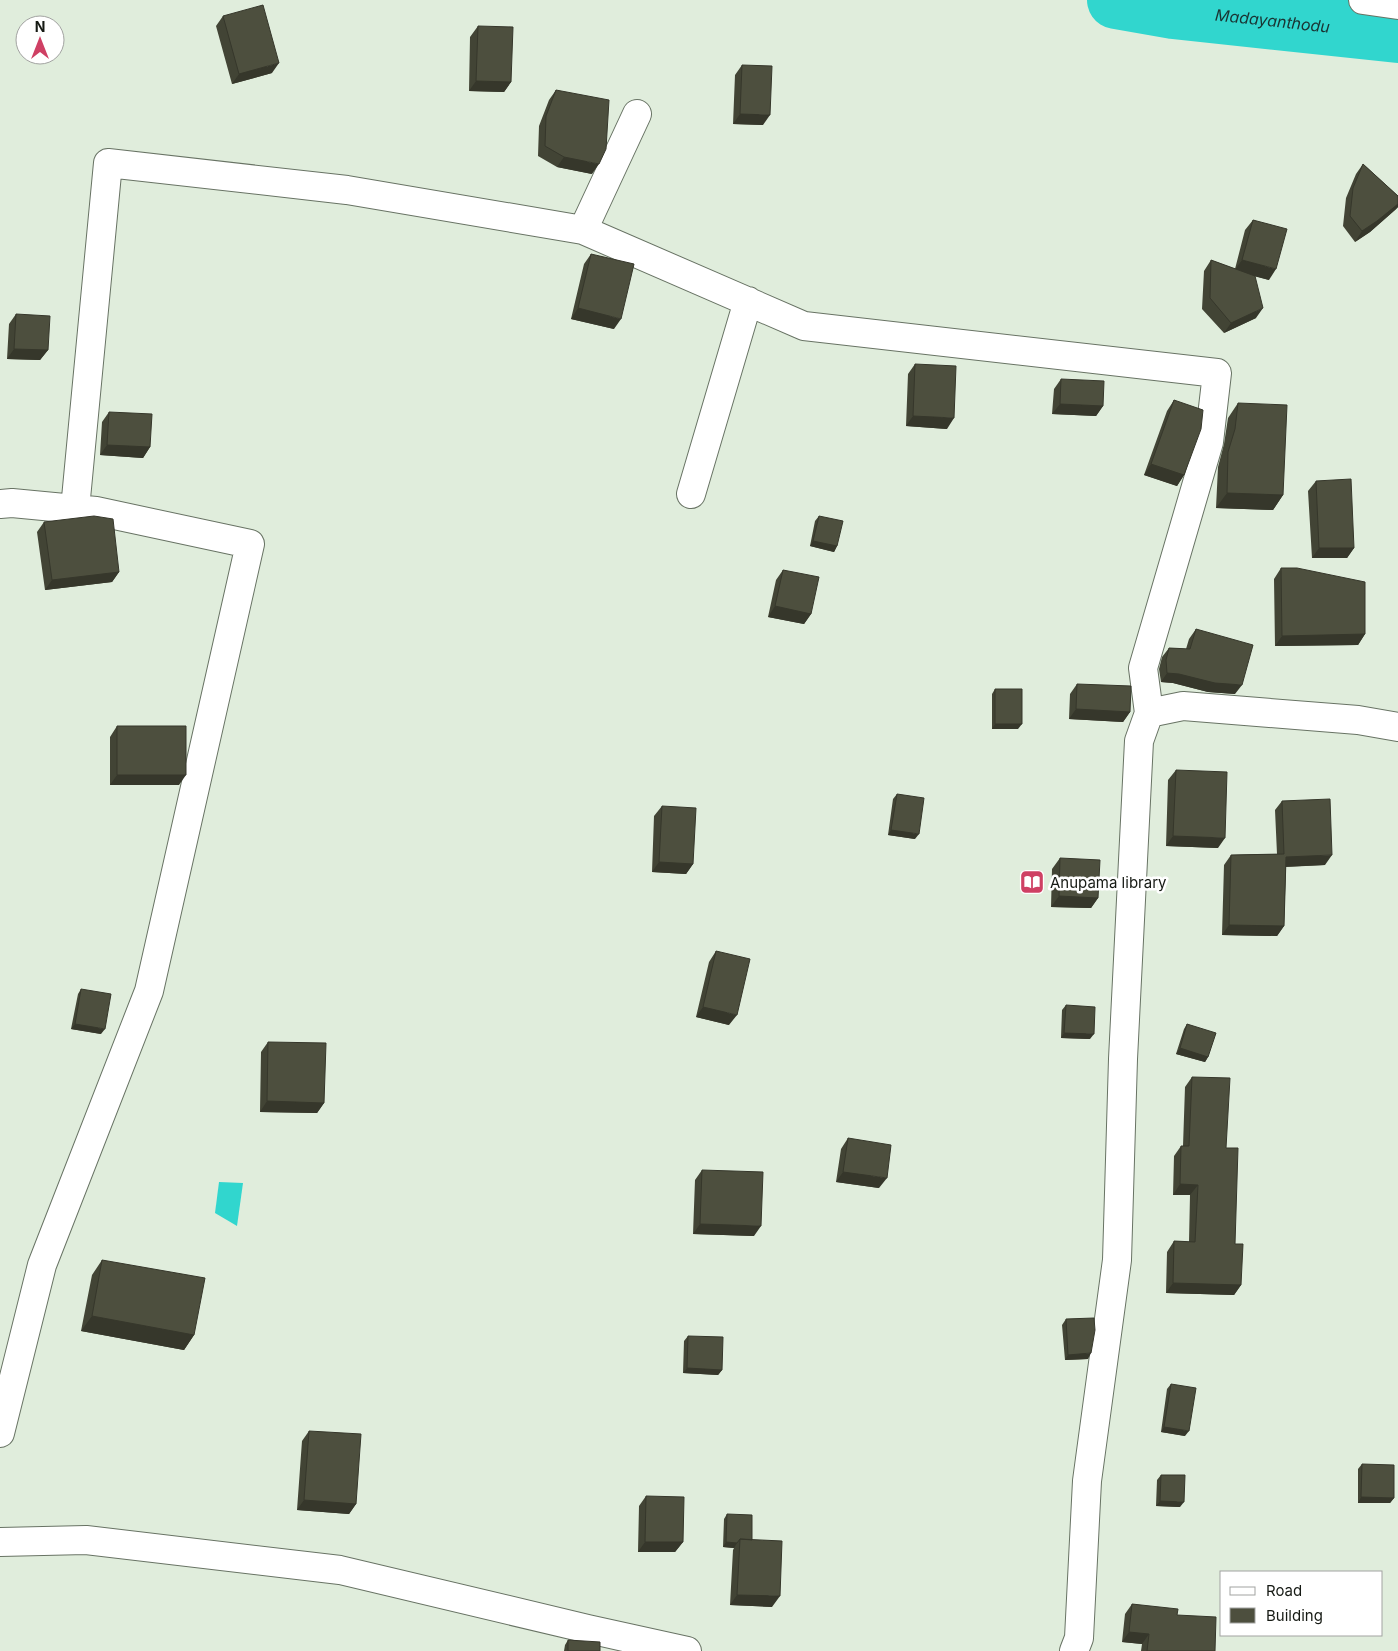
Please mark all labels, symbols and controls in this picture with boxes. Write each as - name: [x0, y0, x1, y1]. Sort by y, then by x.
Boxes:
- water label: Madayanthodu: [1214, 5, 1331, 37]
- north arrow: [15, 15, 65, 65]
- text: N: [35, 18, 45, 35]
- library icon: Anupama library: [1019, 869, 1045, 895]
- place label: Anupama library: [1050, 873, 1167, 892]
- legend: [1220, 1571, 1383, 1636]
- text: Road: [1266, 1581, 1302, 1600]
- text: Building: [1266, 1606, 1323, 1625]

